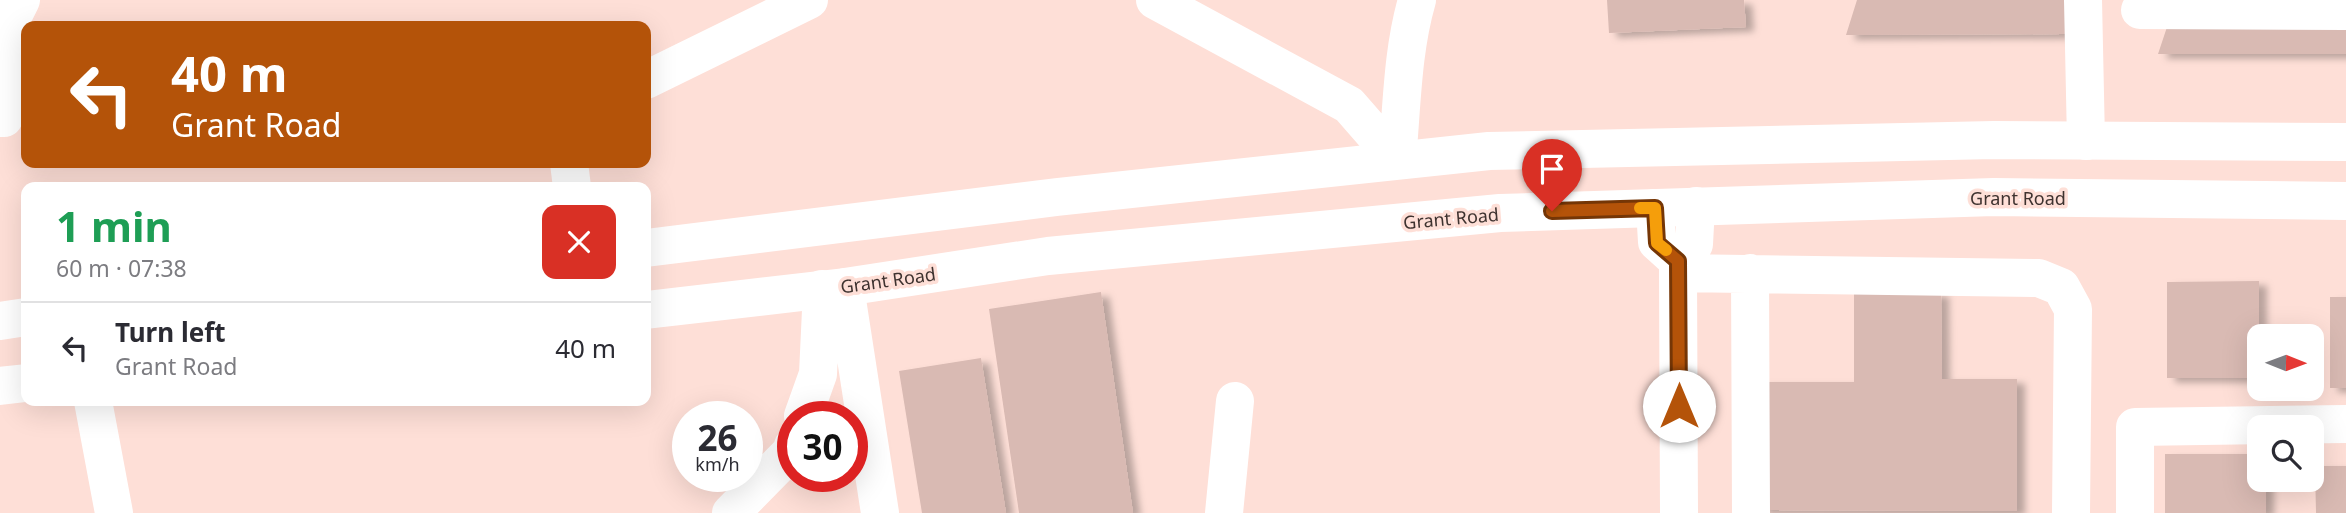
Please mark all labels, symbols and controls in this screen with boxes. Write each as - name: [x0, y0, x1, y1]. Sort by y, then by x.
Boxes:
- text: 40 m: [171, 40, 288, 106]
- icon: left: [56, 49, 147, 140]
- text: Grant Road: [171, 103, 341, 146]
- pin: [1522, 139, 1582, 211]
- icon: arrive: [1533, 150, 1571, 188]
- street label: Grant Road: [1970, 186, 2066, 210]
- text: 1 min: [56, 197, 172, 254]
- street label: Grant Road: [1402, 202, 1500, 234]
- button: close: [542, 205, 616, 279]
- text: 60 m · 07:38: [56, 252, 187, 284]
- street label: Grant Road: [839, 261, 937, 299]
- text: Turn left: [115, 314, 226, 350]
- north arrow: [2247, 324, 2324, 401]
- map controls: [2247, 324, 2324, 492]
- icon: left: [56, 329, 94, 367]
- text: 40 m: [555, 330, 616, 366]
- text: Grant Road: [115, 350, 237, 382]
- position arrow: [1642, 369, 1716, 443]
- speed limit sign: 30: [777, 401, 868, 492]
- text: 26: [697, 414, 738, 461]
- button: search: [2247, 415, 2324, 492]
- text: km/h: [695, 452, 740, 476]

